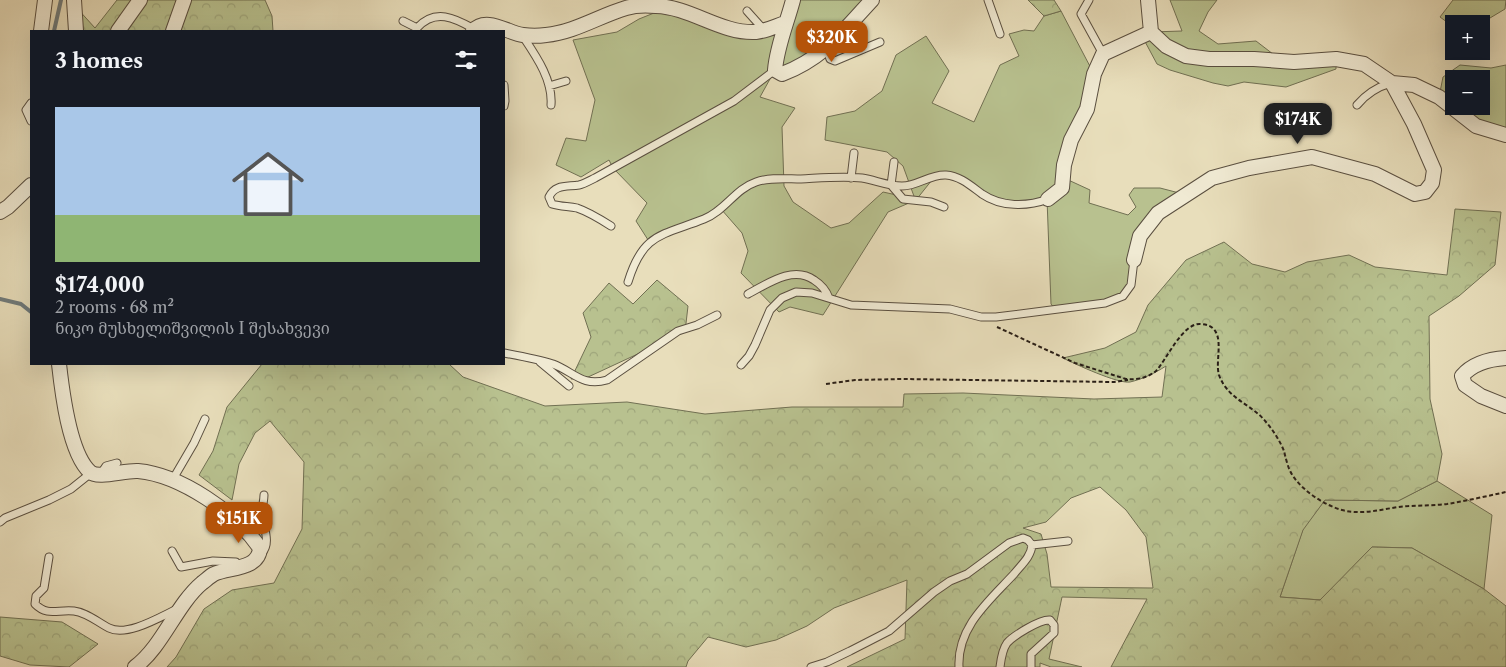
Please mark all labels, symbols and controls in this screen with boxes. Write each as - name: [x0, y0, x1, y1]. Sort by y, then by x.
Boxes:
- map controls: [1445, 15, 1490, 115]
- button: +: [1445, 15, 1490, 60]
- pin: $320K: [797, 20, 867, 63]
- text: $320K: [807, 27, 857, 47]
- icon: filters: [452, 46, 480, 74]
- text: 3 homes: [55, 48, 143, 73]
- button: −: [1445, 70, 1490, 115]
- pin: $174K: [1263, 102, 1333, 145]
- text: $174K: [1275, 109, 1321, 129]
- icon: home: [223, 139, 313, 229]
- text: $174,000: [55, 272, 145, 297]
- text: 2 rooms · 68 m²: [55, 297, 174, 317]
- text: ნიკო მუსხელიშვილის I შესახვევი: [55, 318, 330, 338]
- pin: $151K: [204, 502, 274, 544]
- text: $151K: [217, 508, 261, 528]

